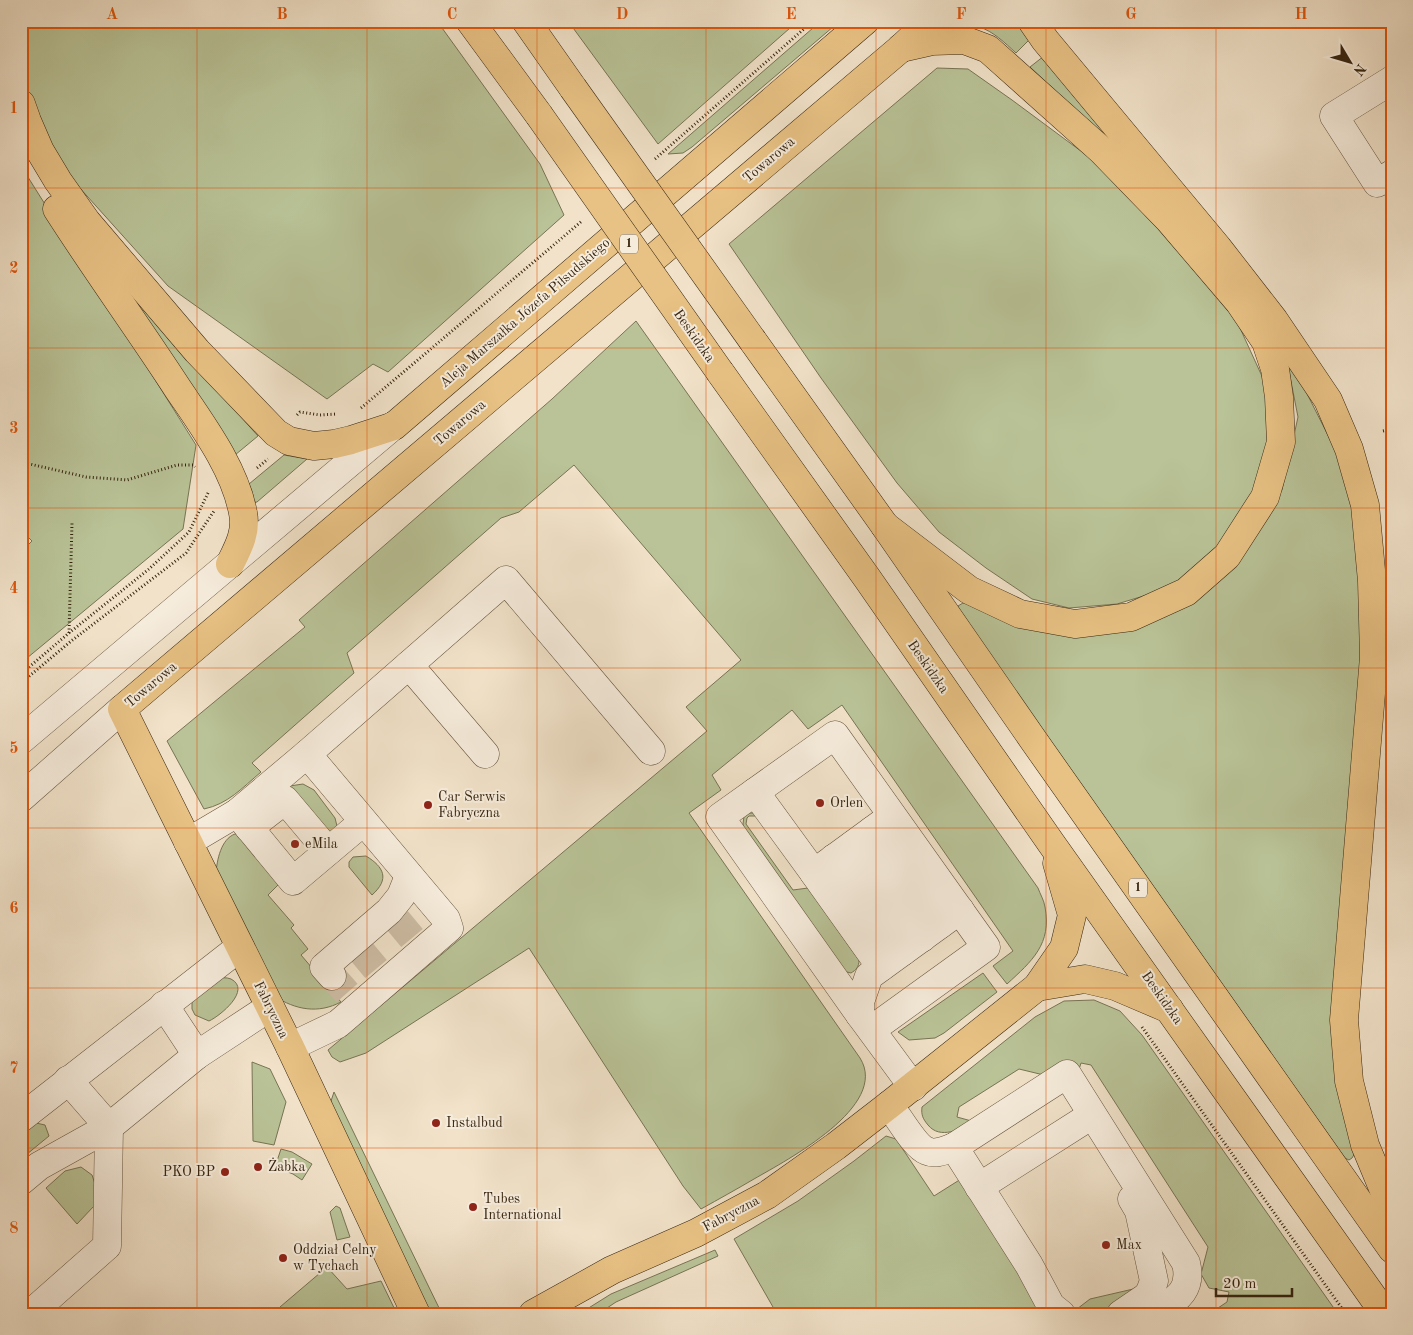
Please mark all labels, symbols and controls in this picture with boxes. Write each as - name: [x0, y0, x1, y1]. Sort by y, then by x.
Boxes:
- text: A: [106, 7, 118, 23]
- text: B: [276, 7, 288, 23]
- text: C: [447, 7, 457, 23]
- text: D: [616, 7, 628, 23]
- text: E: [785, 7, 797, 23]
- text: F: [956, 7, 967, 23]
- text: G: [1125, 7, 1137, 23]
- text: H: [1294, 7, 1308, 23]
- north arrow: [1326, 38, 1376, 88]
- text: N: [1350, 61, 1368, 78]
- text: 1: [9, 101, 19, 117]
- street label: Towarowa: [740, 134, 798, 186]
- road number: 1: [620, 234, 638, 253]
- street label: Aleja Marszałka Józefa Piłsudskiego: [437, 235, 613, 391]
- text: 2: [9, 261, 19, 277]
- street label: Beskidzka: [671, 307, 717, 365]
- street label: Towarowa: [431, 397, 489, 449]
- text: 3: [9, 421, 19, 437]
- text: 4: [9, 581, 19, 597]
- street label: Beskidzka: [905, 638, 951, 696]
- street label: Towarowa: [122, 659, 180, 711]
- text: 5: [9, 741, 19, 757]
- place label: Car Serwis Fabryczna: [438, 790, 506, 820]
- place label: Orlen: [830, 796, 864, 810]
- marker: Orlen: [814, 797, 826, 809]
- marker: Car Serwis Fabryczna: [422, 799, 434, 811]
- place label: eMila: [305, 837, 338, 851]
- marker: eMila: [289, 838, 301, 850]
- road number: 1: [1129, 878, 1147, 898]
- text: 6: [9, 901, 19, 917]
- street label: Beskidzka: [1139, 969, 1185, 1027]
- street label: Fabryczna: [251, 979, 291, 1041]
- text: 7: [9, 1061, 19, 1077]
- place label: Instalbud: [446, 1116, 503, 1130]
- marker: Instalbud: [430, 1117, 442, 1129]
- place label: Żabka: [268, 1157, 305, 1174]
- marker: Żabka: [252, 1161, 264, 1173]
- place label: PKO BP: [163, 1165, 215, 1179]
- marker: PKO BP: [219, 1166, 231, 1178]
- place label: Tubes International: [483, 1192, 562, 1222]
- street label: Fabryczna: [700, 1193, 762, 1235]
- marker: Tubes International: [467, 1201, 479, 1213]
- text: 8: [9, 1221, 19, 1237]
- place label: Max: [1116, 1238, 1142, 1252]
- marker: Max: [1100, 1239, 1112, 1251]
- place label: Oddział Celny w Tychach: [293, 1243, 377, 1273]
- marker: Oddział Celny w Tychach: [277, 1252, 289, 1264]
- scale bar: [1216, 1265, 1292, 1297]
- text: 20 m: [1223, 1277, 1257, 1292]

